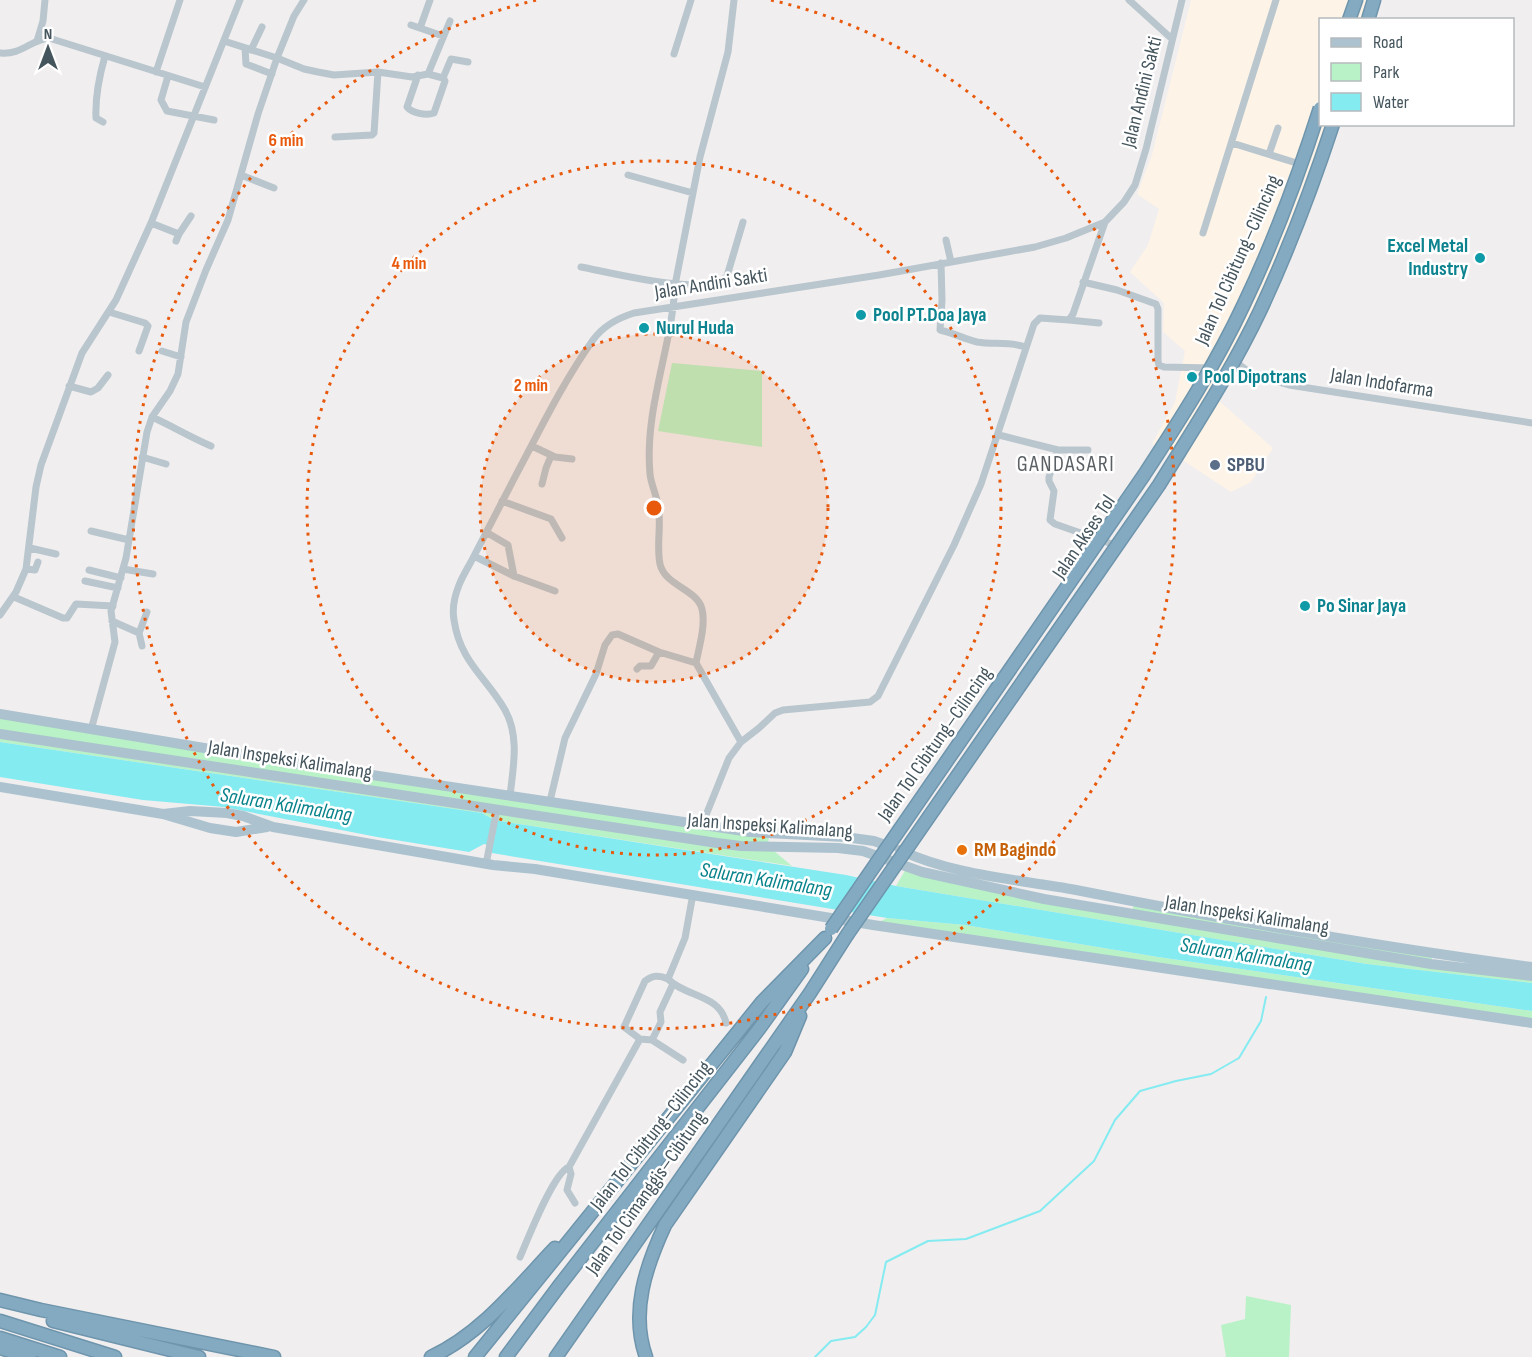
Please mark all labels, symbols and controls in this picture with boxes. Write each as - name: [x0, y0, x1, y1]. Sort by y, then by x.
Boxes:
- north arrow: [18, 18, 78, 78]
- legend: [1319, 18, 1514, 126]
- text: N: [44, 25, 52, 44]
- text: Road: [1373, 32, 1403, 53]
- street label: Jalan Andini Sakti: [1116, 34, 1167, 151]
- text: Park: [1373, 62, 1399, 83]
- text: Water: [1373, 92, 1409, 113]
- text: 6 min: [269, 130, 303, 151]
- street label: Jalan Tol Cibitung–Cilincing: [1189, 171, 1286, 349]
- place label: Excel Metal Industry: [1387, 234, 1469, 281]
- marker: Excel Metal Industry: [1473, 251, 1487, 265]
- text: 4 min: [392, 253, 426, 274]
- street label: Jalan Andini Sakti: [652, 263, 769, 305]
- place label: Pool PT.Doa Jaya: [873, 303, 986, 327]
- marker: Pool PT.Doa Jaya: [854, 308, 868, 322]
- place label: Nurul Huda: [656, 316, 734, 340]
- marker: Nurul Huda: [637, 321, 651, 335]
- street label: Jalan Indofarma: [1328, 363, 1435, 403]
- place label: Pool Dipotrans: [1204, 365, 1307, 389]
- marker: Pool Dipotrans: [1185, 370, 1199, 384]
- text: 2 min: [514, 375, 548, 396]
- district label: GANDASARI: [1017, 451, 1115, 478]
- place label: SPBU: [1227, 453, 1265, 477]
- marker: SPBU: [1208, 458, 1222, 472]
- street label: Jalan Akses Tol: [1047, 491, 1121, 584]
- centre of rings: [644, 498, 664, 518]
- place label: Po Sinar Jaya: [1317, 594, 1406, 618]
- marker: Po Sinar Jaya: [1298, 599, 1312, 613]
- street label: Jalan Tol Cibitung–Cilincing: [872, 662, 997, 827]
- street label: Jalan Inspeksi Kalimalang: [205, 735, 374, 785]
- water label: Saluran Kalimalang: [218, 782, 354, 828]
- street label: Jalan Inspeksi Kalimalang: [686, 808, 853, 844]
- place label: RM Bagindo: [974, 838, 1056, 862]
- marker: RM Bagindo: [955, 843, 969, 857]
- water label: Saluran Kalimalang: [698, 857, 834, 903]
- street label: Jalan Inspeksi Kalimalang: [1162, 890, 1331, 940]
- water label: Saluran Kalimalang: [1178, 932, 1314, 978]
- street label: Jalan Tol Cibitung–Cilincing: [585, 1056, 717, 1216]
- street label: Jalan Tol Cimanggis–Cibitung: [580, 1107, 711, 1280]

